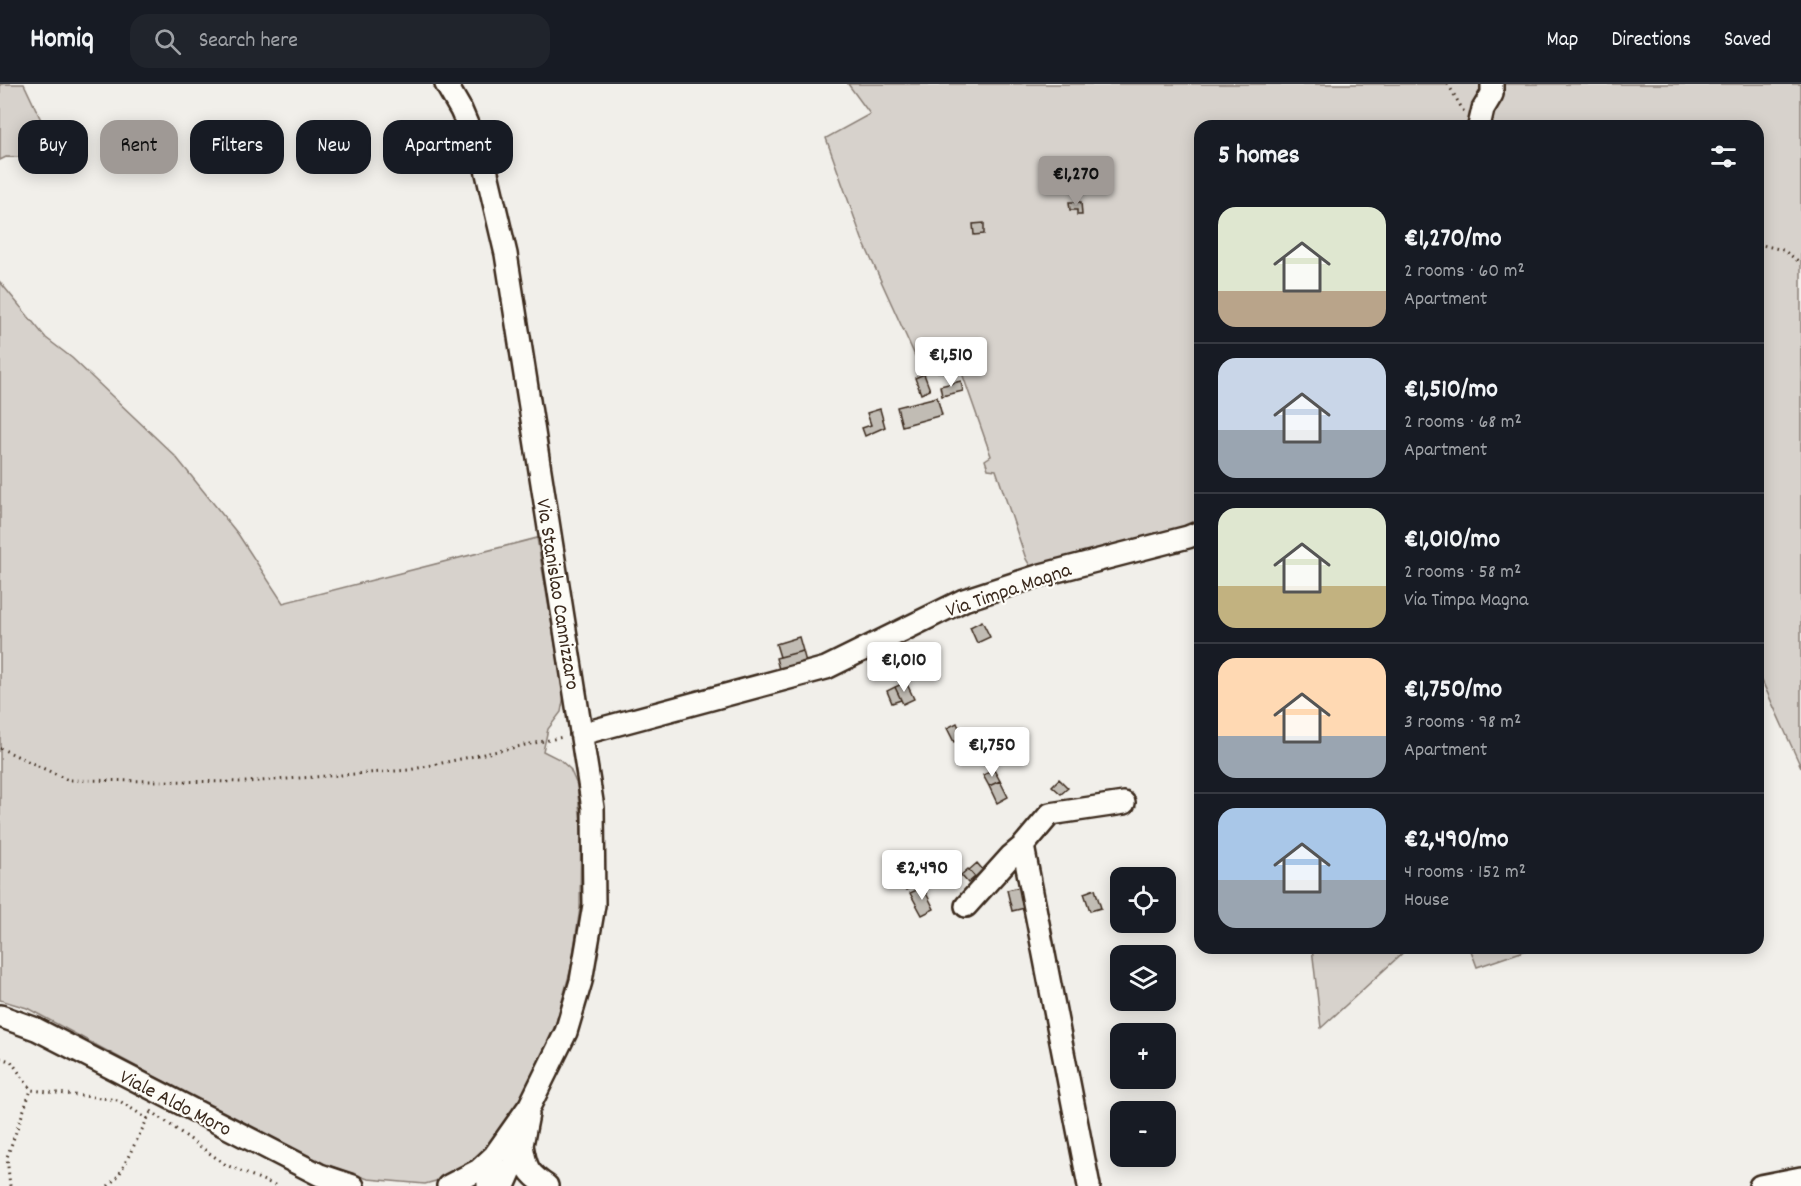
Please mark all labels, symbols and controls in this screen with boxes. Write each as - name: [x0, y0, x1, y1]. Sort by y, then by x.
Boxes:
- search box: [130, 14, 550, 68]
- text: Homiq: [30, 21, 94, 61]
- icon: search: [151, 25, 184, 58]
- text: Search here: [199, 26, 298, 57]
- text: Map: [1547, 26, 1578, 56]
- text: Directions: [1611, 26, 1691, 56]
- text: Saved: [1724, 26, 1771, 56]
- chip: Buy: [18, 120, 88, 174]
- chip: Rent: [100, 120, 178, 174]
- chip: Filters: [190, 120, 284, 174]
- chip: New: [296, 120, 371, 174]
- chip: Apartment: [383, 120, 513, 174]
- text: 5 homes: [1218, 138, 1300, 175]
- icon: filters: [1707, 140, 1740, 173]
- pin: €1,270: [1027, 156, 1125, 207]
- text: €1,270: [1053, 161, 1099, 189]
- text: €1,270/mo: [1404, 221, 1501, 258]
- icon: home: [1266, 231, 1338, 303]
- text: 2 rooms · 60 m²: [1404, 258, 1525, 286]
- text: Apartment: [1404, 286, 1487, 314]
- pin: €1,510: [902, 337, 1000, 388]
- text: €1,510: [929, 342, 973, 370]
- text: €1,510/mo: [1404, 372, 1498, 409]
- icon: home: [1266, 382, 1338, 454]
- text: 2 rooms · 68 m²: [1404, 409, 1522, 437]
- text: Apartment: [1404, 437, 1487, 465]
- street label: Via Stanislao Cannizzaro: [526, 497, 586, 692]
- text: €1,010/mo: [1404, 522, 1500, 559]
- icon: home: [1266, 532, 1338, 604]
- street label: Via Timpa Magna: [942, 556, 1077, 627]
- text: 2 rooms · 58 m²: [1404, 559, 1521, 587]
- text: Via Timpa Magna: [1404, 587, 1528, 615]
- pin: €1,010: [855, 642, 953, 693]
- text: €1,010: [881, 647, 927, 675]
- text: €1,750/mo: [1404, 672, 1502, 709]
- icon: home: [1266, 682, 1338, 754]
- text: 3 rooms · 98 m²: [1404, 709, 1521, 737]
- pin: €1,750: [943, 727, 1041, 778]
- text: €1,750: [968, 732, 1016, 760]
- text: Apartment: [1404, 737, 1487, 765]
- text: €2,490/mo: [1404, 822, 1509, 859]
- icon: home: [1266, 832, 1338, 904]
- pin: €2,490: [873, 850, 971, 901]
- text: €2,490: [896, 855, 948, 883]
- text: 4 rooms · 152 m²: [1404, 859, 1526, 887]
- map controls: [1110, 867, 1176, 1167]
- button: locate: [1110, 867, 1176, 933]
- text: House: [1404, 887, 1449, 915]
- button: layers: [1110, 945, 1176, 1011]
- button: +: [1110, 1023, 1176, 1089]
- street label: Viale Aldo Moro: [113, 1064, 236, 1146]
- button: −: [1110, 1101, 1176, 1167]

